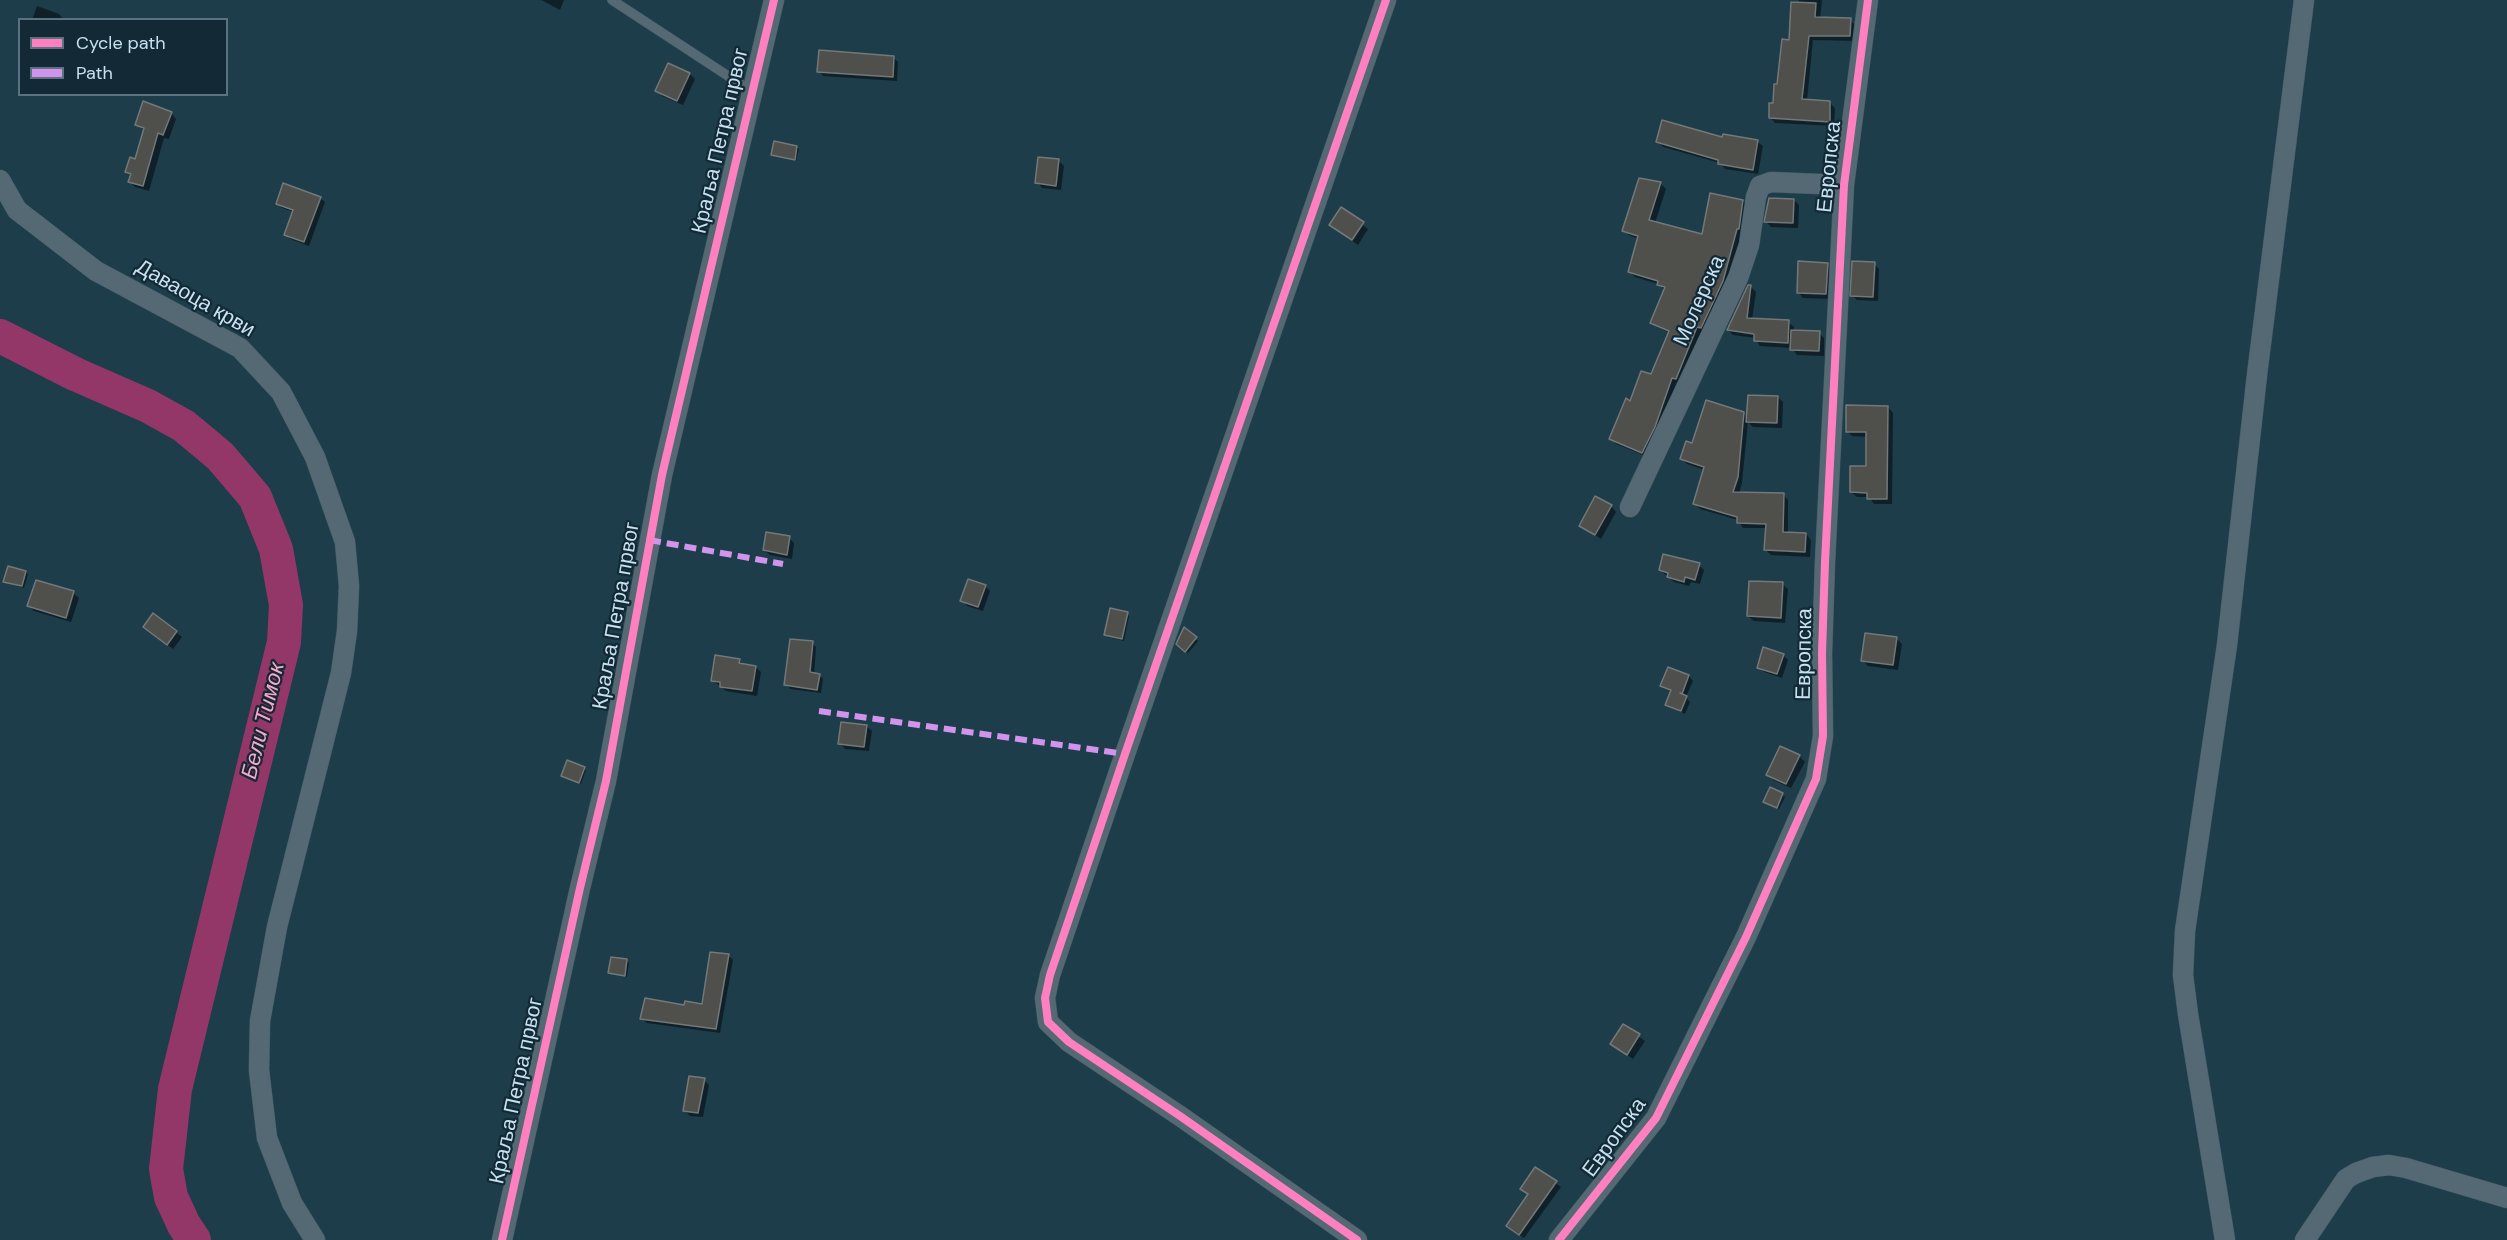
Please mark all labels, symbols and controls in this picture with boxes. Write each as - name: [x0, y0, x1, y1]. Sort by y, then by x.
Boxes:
- legend: [18, 18, 228, 96]
- text: Cycle path: [76, 31, 166, 55]
- street label: Краља Петра првог: [687, 46, 755, 236]
- text: Path: [76, 61, 113, 85]
- street label: Европска: [1813, 120, 1847, 214]
- street label: Молерска: [1669, 252, 1731, 350]
- street label: Даваоца крви: [131, 255, 259, 343]
- street label: Краља Петра првог: [588, 520, 646, 712]
- street label: Европска: [1792, 608, 1818, 700]
- water label: Бели Тимок: [237, 660, 291, 782]
- street label: Краља Петра првог: [485, 996, 549, 1186]
- street label: Европска: [1578, 1093, 1652, 1183]

